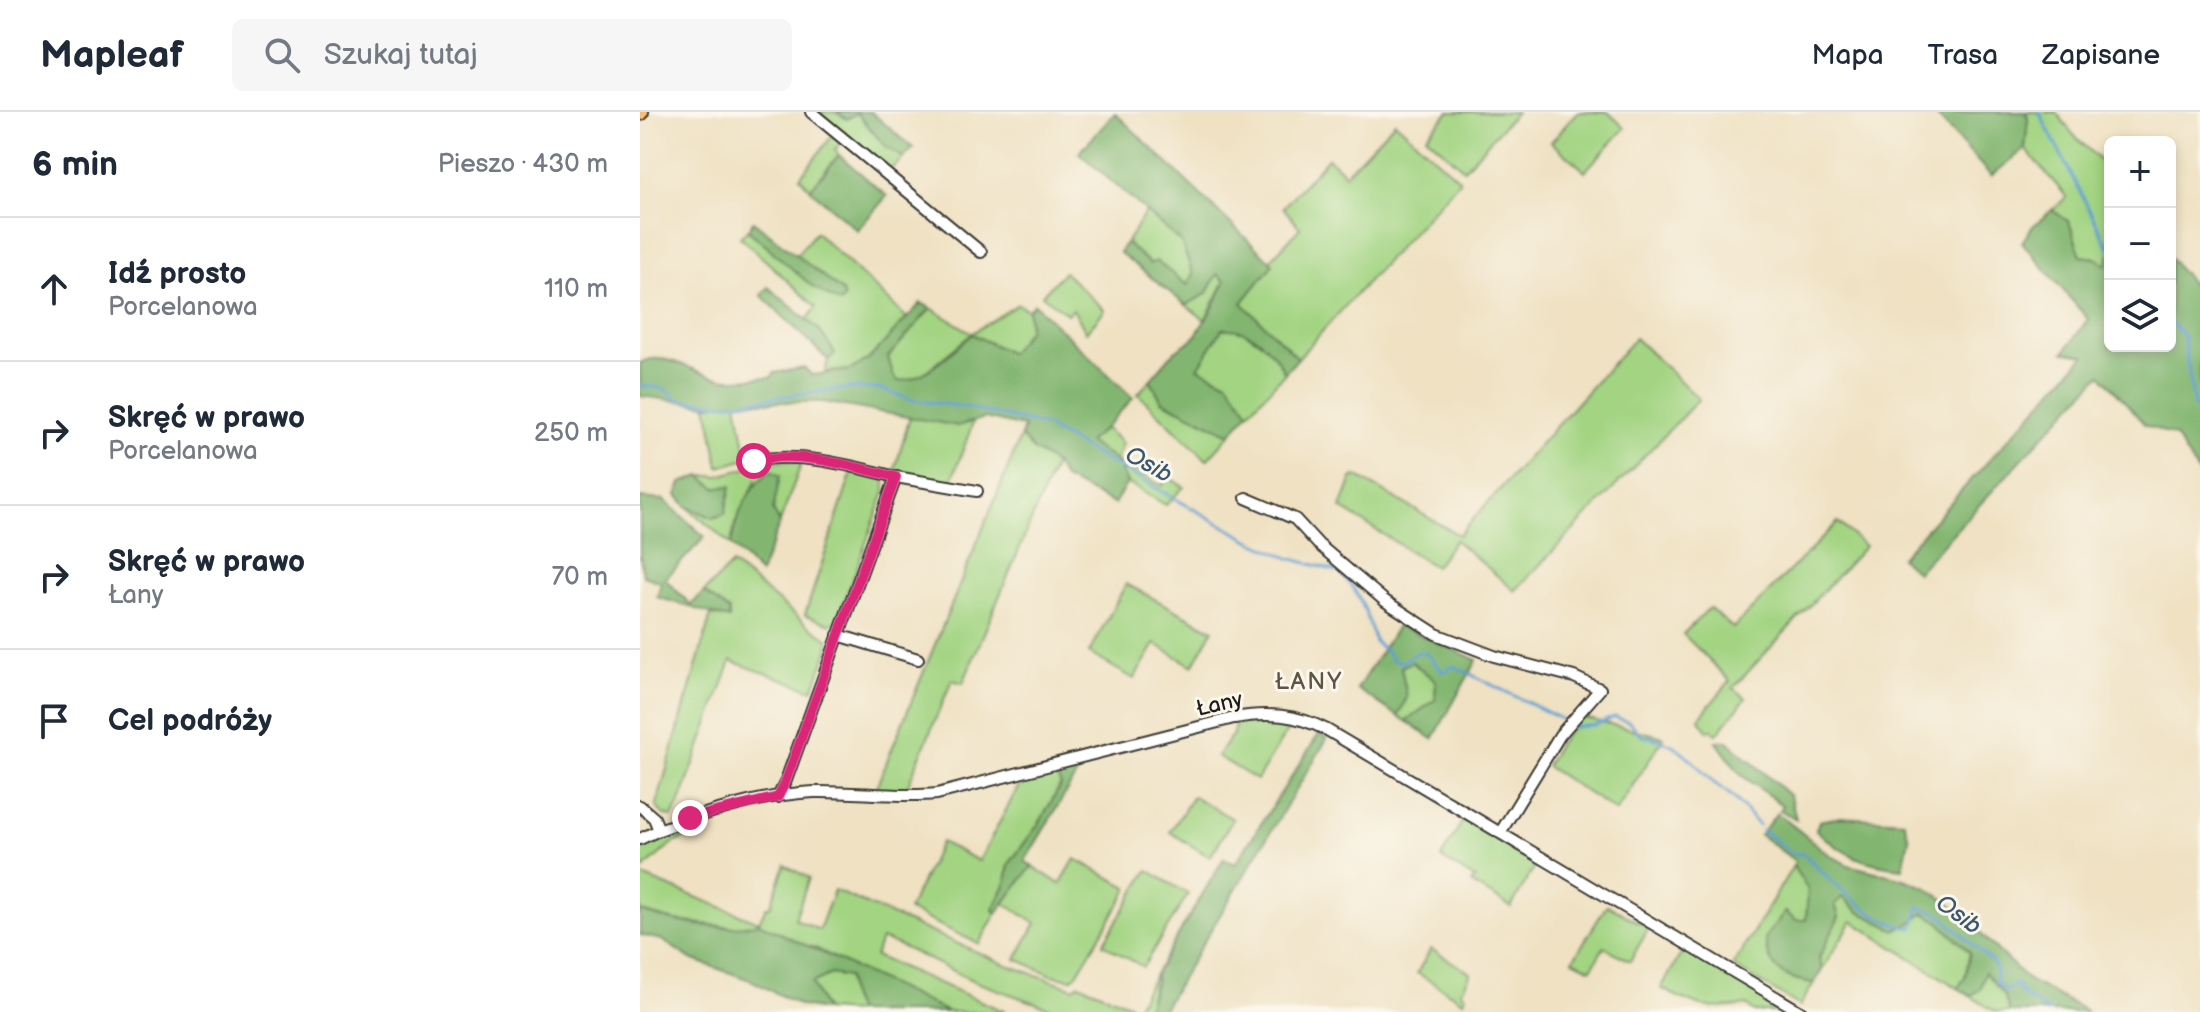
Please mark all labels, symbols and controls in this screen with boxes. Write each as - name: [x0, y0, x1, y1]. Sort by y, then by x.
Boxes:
- search box: [232, 19, 792, 91]
- text: Mapleaf: [40, 33, 184, 78]
- icon: search: [260, 33, 304, 77]
- text: Szukaj tutaj: [324, 37, 478, 73]
- text: Mapa: [1811, 39, 1884, 72]
- text: Trasa: [1928, 39, 1998, 72]
- text: Zapisane: [2042, 39, 2160, 72]
- map controls: [2104, 136, 2176, 352]
- button: +: [2104, 136, 2176, 208]
- text: 6 min: [32, 144, 118, 185]
- text: Pieszo · 430 m: [438, 149, 608, 180]
- button: −: [2104, 208, 2176, 280]
- text: Idź prosto: [108, 256, 246, 292]
- icon: ahead: [32, 267, 76, 311]
- text: 110 m: [544, 274, 608, 305]
- button: layers: [2104, 280, 2176, 352]
- text: Porcelanowa: [108, 292, 258, 323]
- text: Skręć w prawo: [108, 400, 305, 436]
- icon: right: [32, 411, 76, 455]
- text: 250 m: [534, 418, 608, 449]
- text: Porcelanowa: [108, 436, 258, 467]
- water label: Osib: [1120, 440, 1177, 489]
- route start: [736, 443, 772, 479]
- text: Skręć w prawo: [108, 544, 305, 580]
- icon: right: [32, 555, 76, 599]
- text: 70 m: [551, 562, 608, 593]
- text: Łany: [108, 580, 163, 611]
- district label: ŁANY: [1275, 667, 1343, 696]
- street label: Łany: [1193, 686, 1245, 723]
- icon: arrive: [32, 699, 76, 743]
- text: Cel podróży: [108, 703, 272, 739]
- route end: [672, 800, 708, 836]
- water label: Osib: [1930, 888, 1987, 941]

